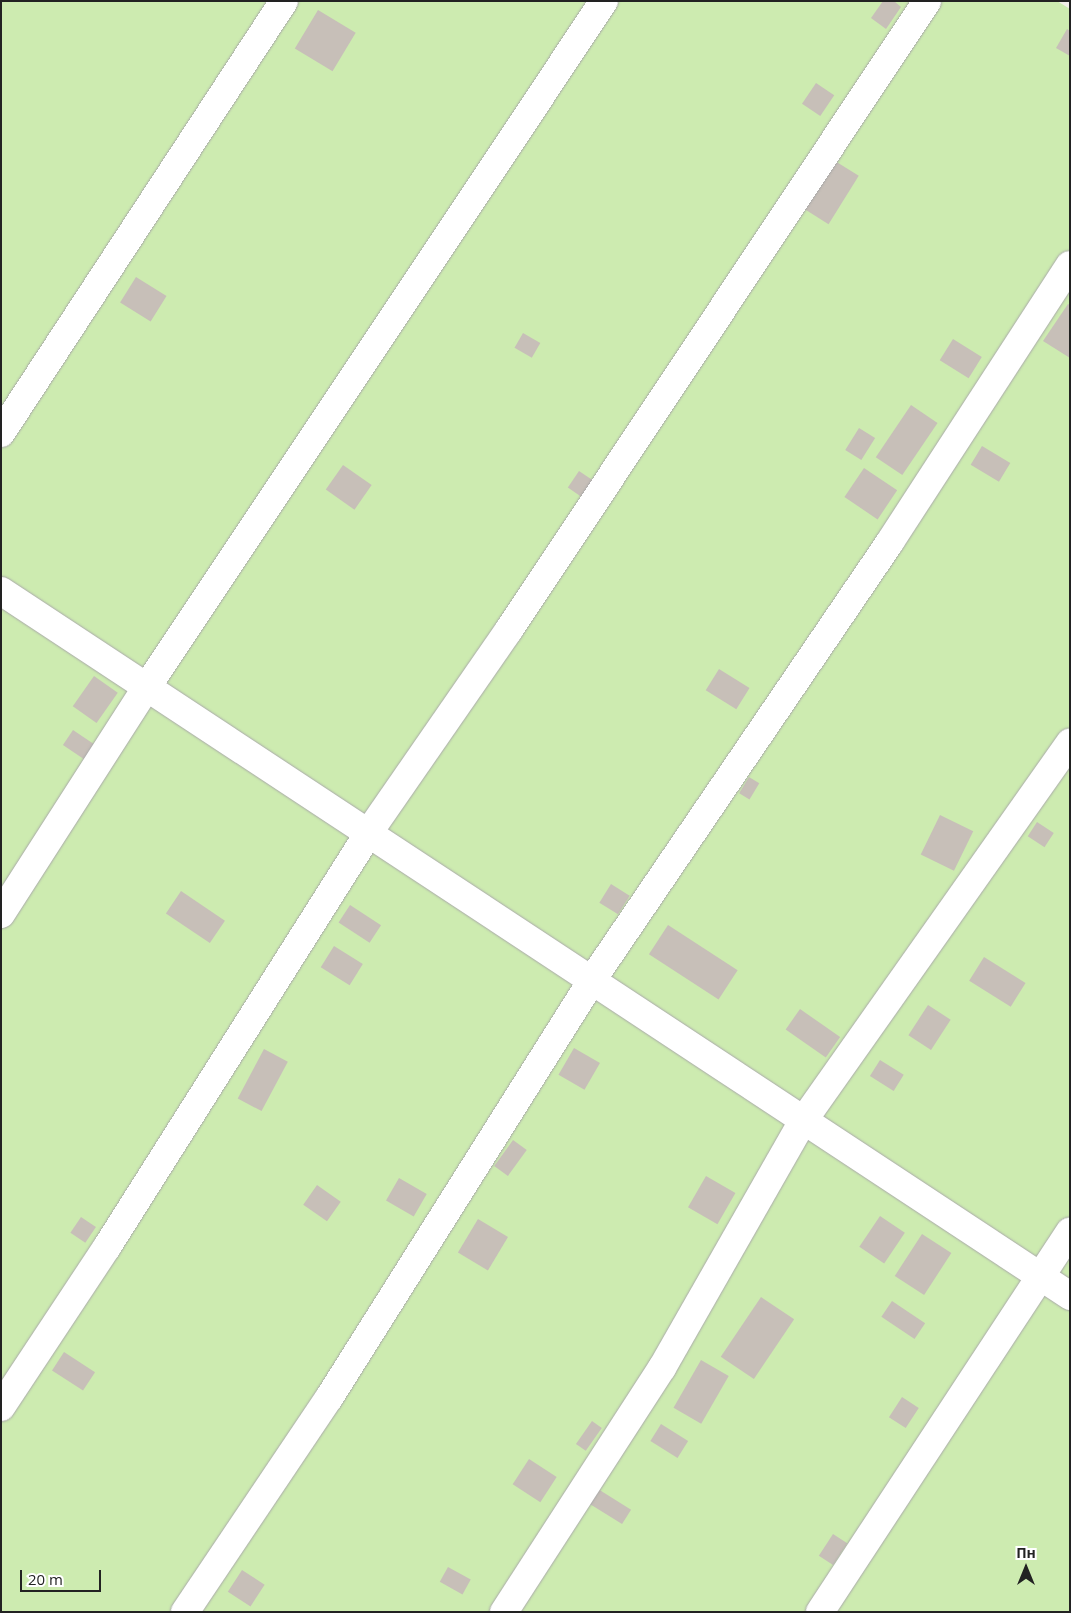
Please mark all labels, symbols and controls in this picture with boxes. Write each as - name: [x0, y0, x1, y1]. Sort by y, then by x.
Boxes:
- north arrow: [1001, 1543, 1051, 1593]
- text: Пн: [1016, 1543, 1036, 1562]
- scale bar: [22, 1560, 104, 1592]
- text: 20 m: [28, 1569, 63, 1589]

